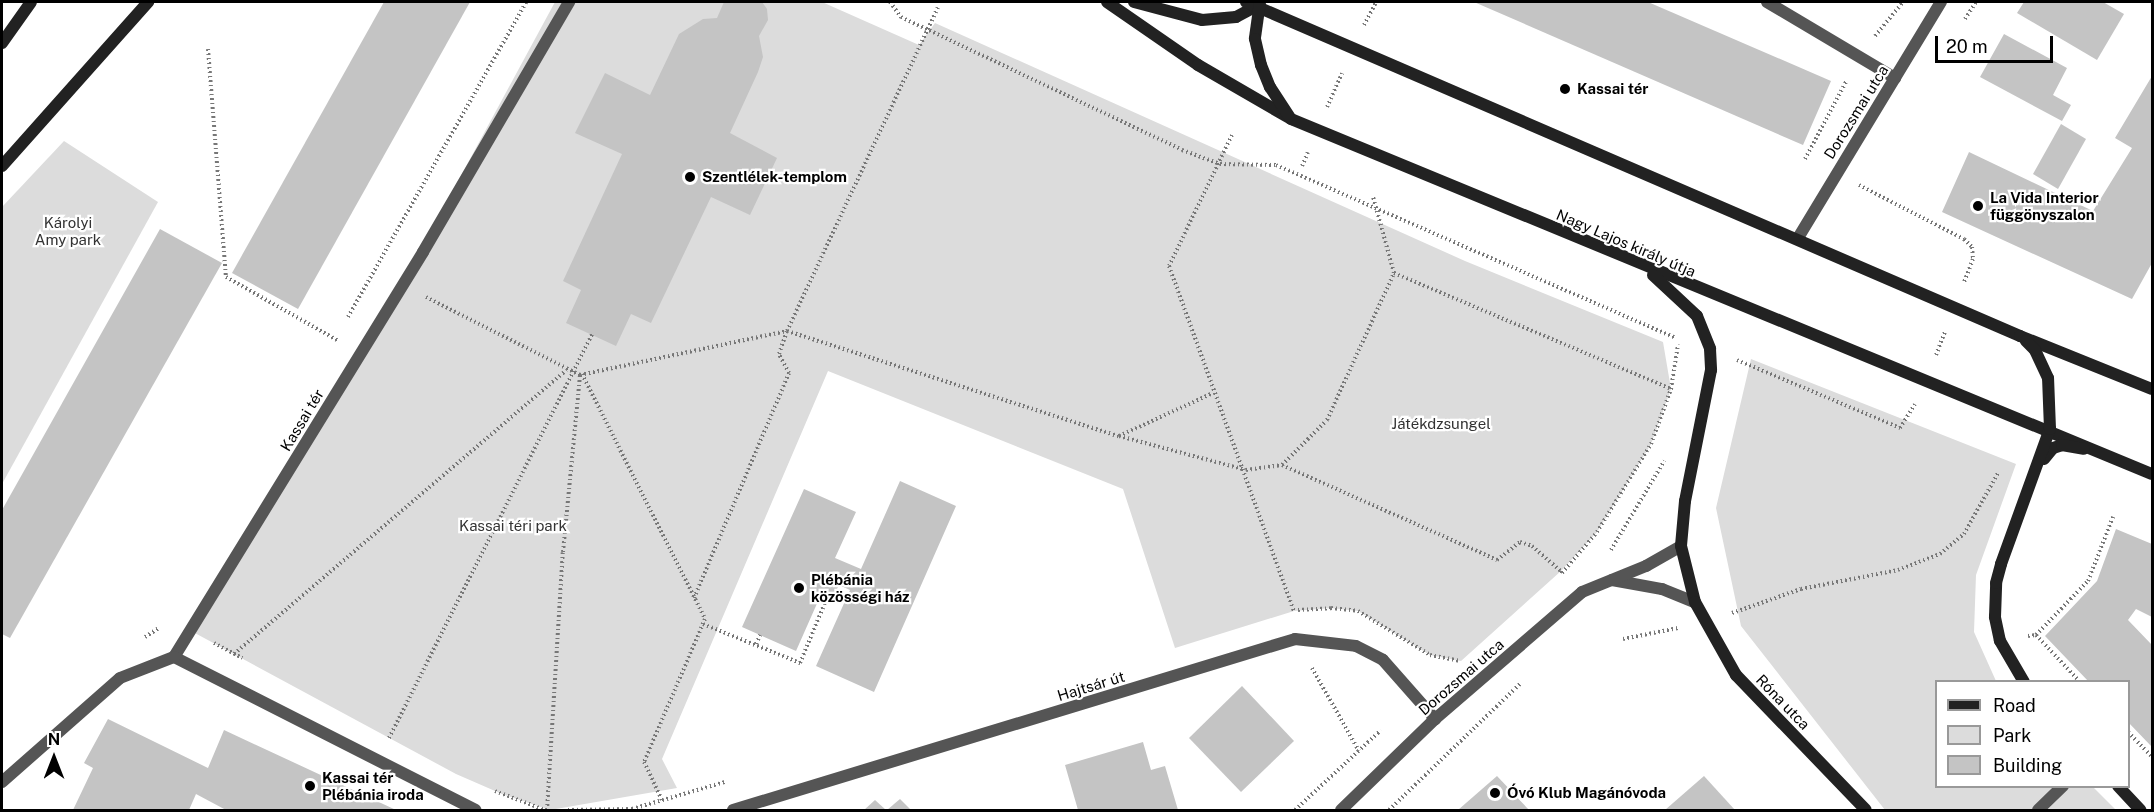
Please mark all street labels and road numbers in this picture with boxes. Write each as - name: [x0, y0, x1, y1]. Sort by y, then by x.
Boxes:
- street label: Dorozsmai utca: [1820, 62, 1892, 162]
- street label: Nagy Lajos király útja: [1554, 205, 1698, 281]
- street label: Kassai tér: [276, 386, 328, 454]
- street label: Dorozsmai utca: [1415, 635, 1507, 719]
- street label: Hajtsár út: [1055, 667, 1127, 705]
- street label: Róna utca: [1752, 671, 1814, 733]

